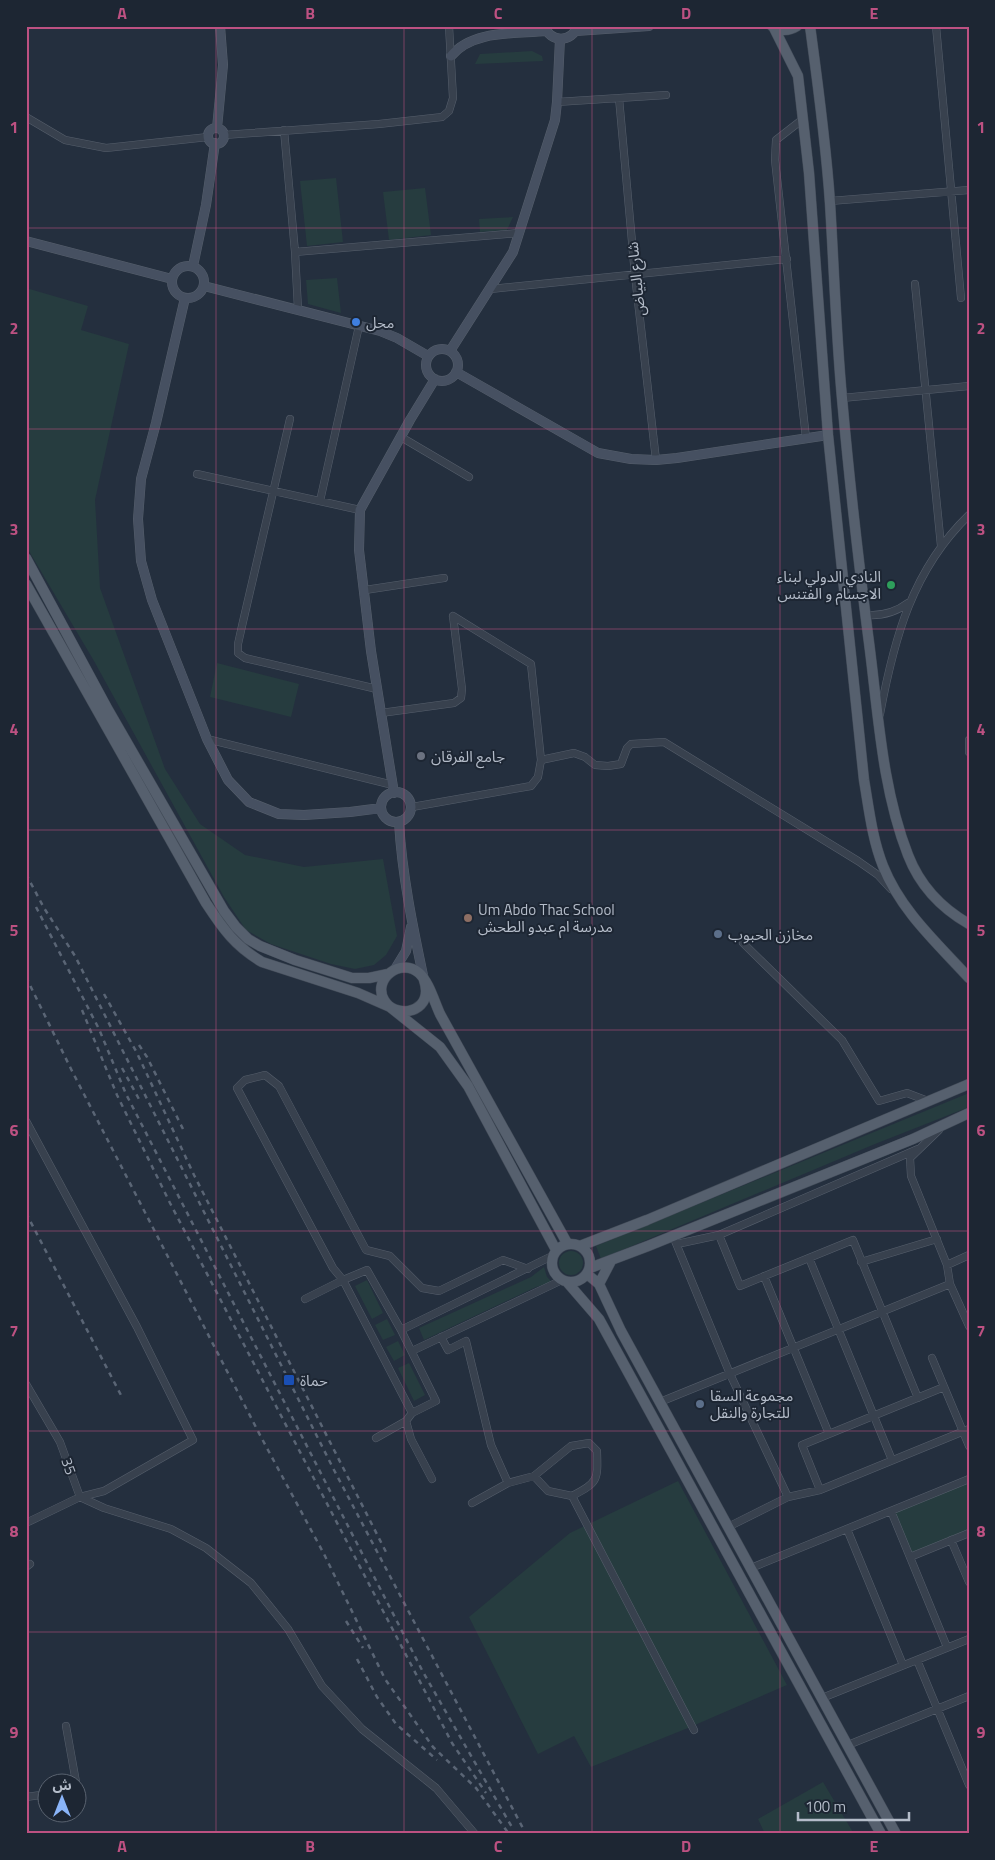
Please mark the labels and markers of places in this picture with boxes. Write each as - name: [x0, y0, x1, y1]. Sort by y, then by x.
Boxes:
- place label: محل: [366, 311, 394, 334]
- marker: محل: [350, 316, 362, 328]
- place label: النادي الدولي لبناء الاجسام و الفتنس: [777, 565, 881, 605]
- marker: النادي الدولي لبناء الاجسام و الفتنس: [885, 579, 897, 591]
- place label: جامع الفرقان: [431, 745, 505, 769]
- marker: جامع الفرقان: [415, 750, 427, 762]
- place label: Um Abdo Thac School مدرسة ام عبدو الطحش: [478, 898, 615, 938]
- marker: Um Abdo Thac School مدرسة ام عبدو الطحش: [462, 912, 474, 924]
- place label: مخازن الحبوب: [728, 923, 813, 946]
- marker: مخازن الحبوب: [712, 928, 724, 940]
- place label: حماة: [300, 1369, 328, 1392]
- marker: حماة: [282, 1373, 296, 1387]
- place label: مجموعة السقا للتجارة والنقل: [710, 1384, 793, 1424]
- marker: مجموعة السقا للتجارة والنقل: [694, 1398, 706, 1410]

